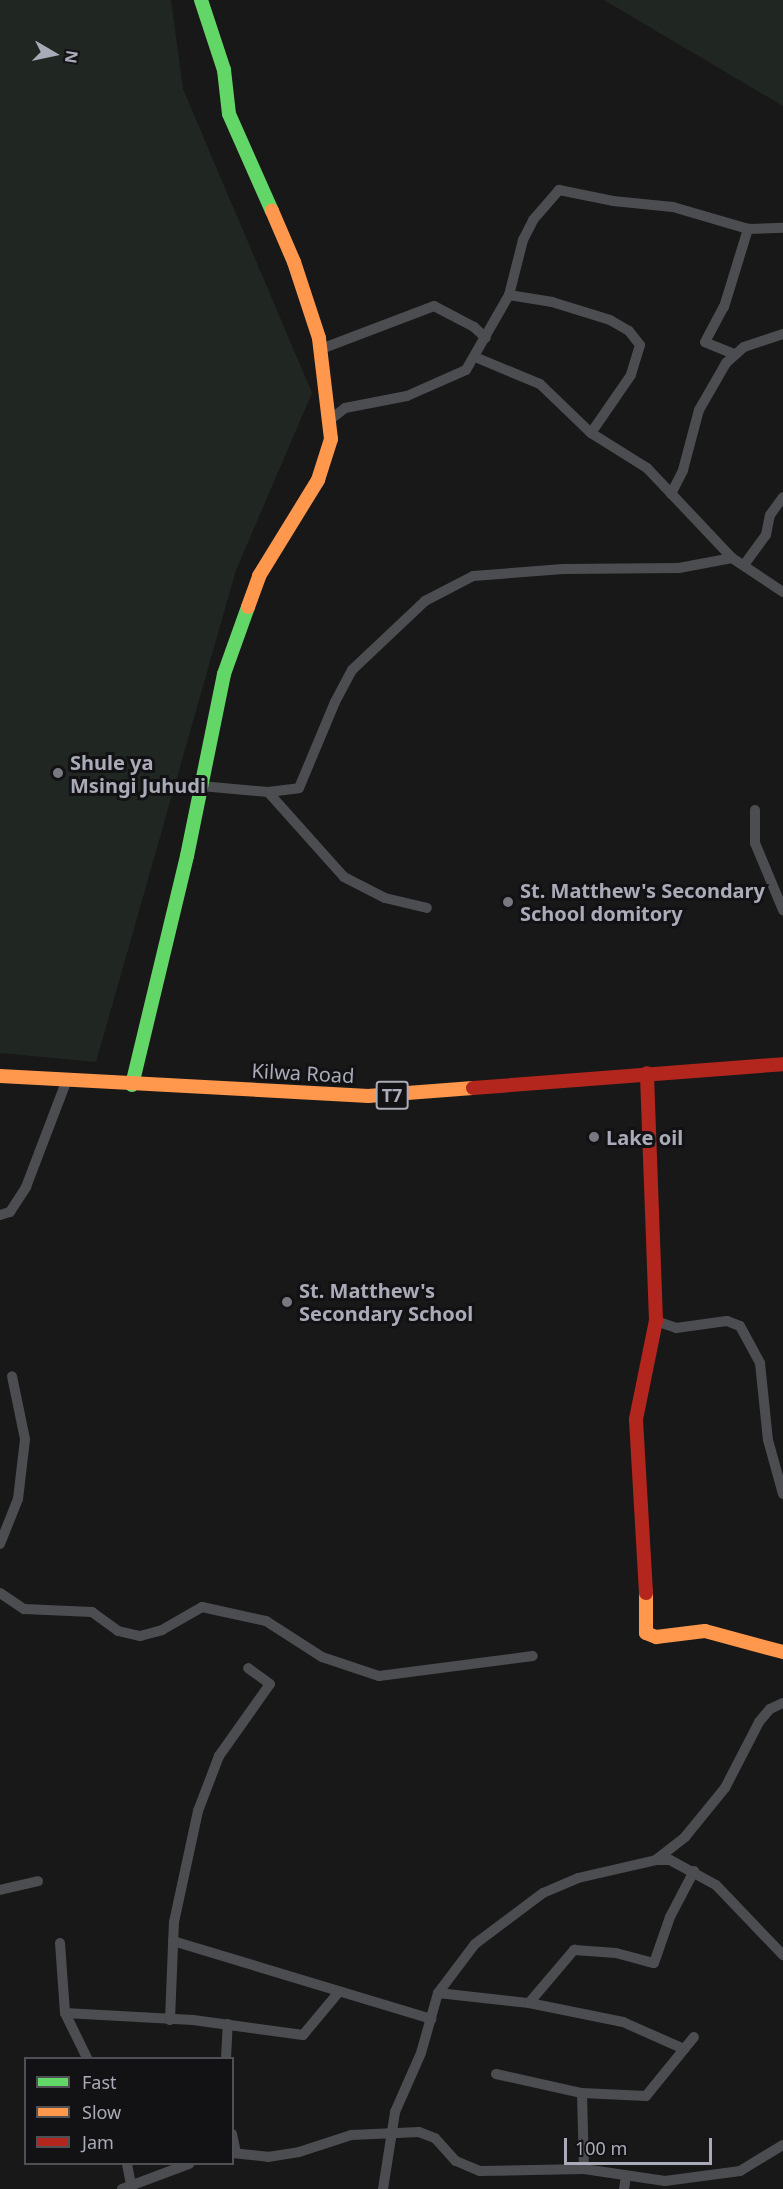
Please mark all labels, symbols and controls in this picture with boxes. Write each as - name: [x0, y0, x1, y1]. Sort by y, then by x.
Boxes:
- north arrow: [24, 24, 84, 84]
- text: N: [60, 49, 84, 65]
- place label: Shule ya Msingi Juhudi: [70, 750, 206, 797]
- marker: Shule ya Msingi Juhudi: [51, 766, 65, 780]
- place label: St. Matthew's Secondary School domitory: [520, 879, 765, 926]
- marker: St. Matthew's Secondary School domitory: [501, 895, 515, 909]
- street label: Kilwa Road: [251, 1058, 355, 1088]
- road number: T7: [376, 1080, 408, 1110]
- place label: Lake oil: [606, 1125, 683, 1149]
- marker: Lake oil: [587, 1130, 601, 1144]
- place label: St. Matthew's Secondary School: [299, 1278, 473, 1325]
- marker: St. Matthew's Secondary School: [280, 1295, 294, 1309]
- legend: [24, 2057, 234, 2165]
- text: Fast: [82, 2070, 117, 2094]
- text: Slow: [82, 2100, 121, 2124]
- scale bar: [567, 2126, 716, 2164]
- text: Jam: [82, 2130, 114, 2154]
- text: 100 m: [575, 2136, 627, 2160]

